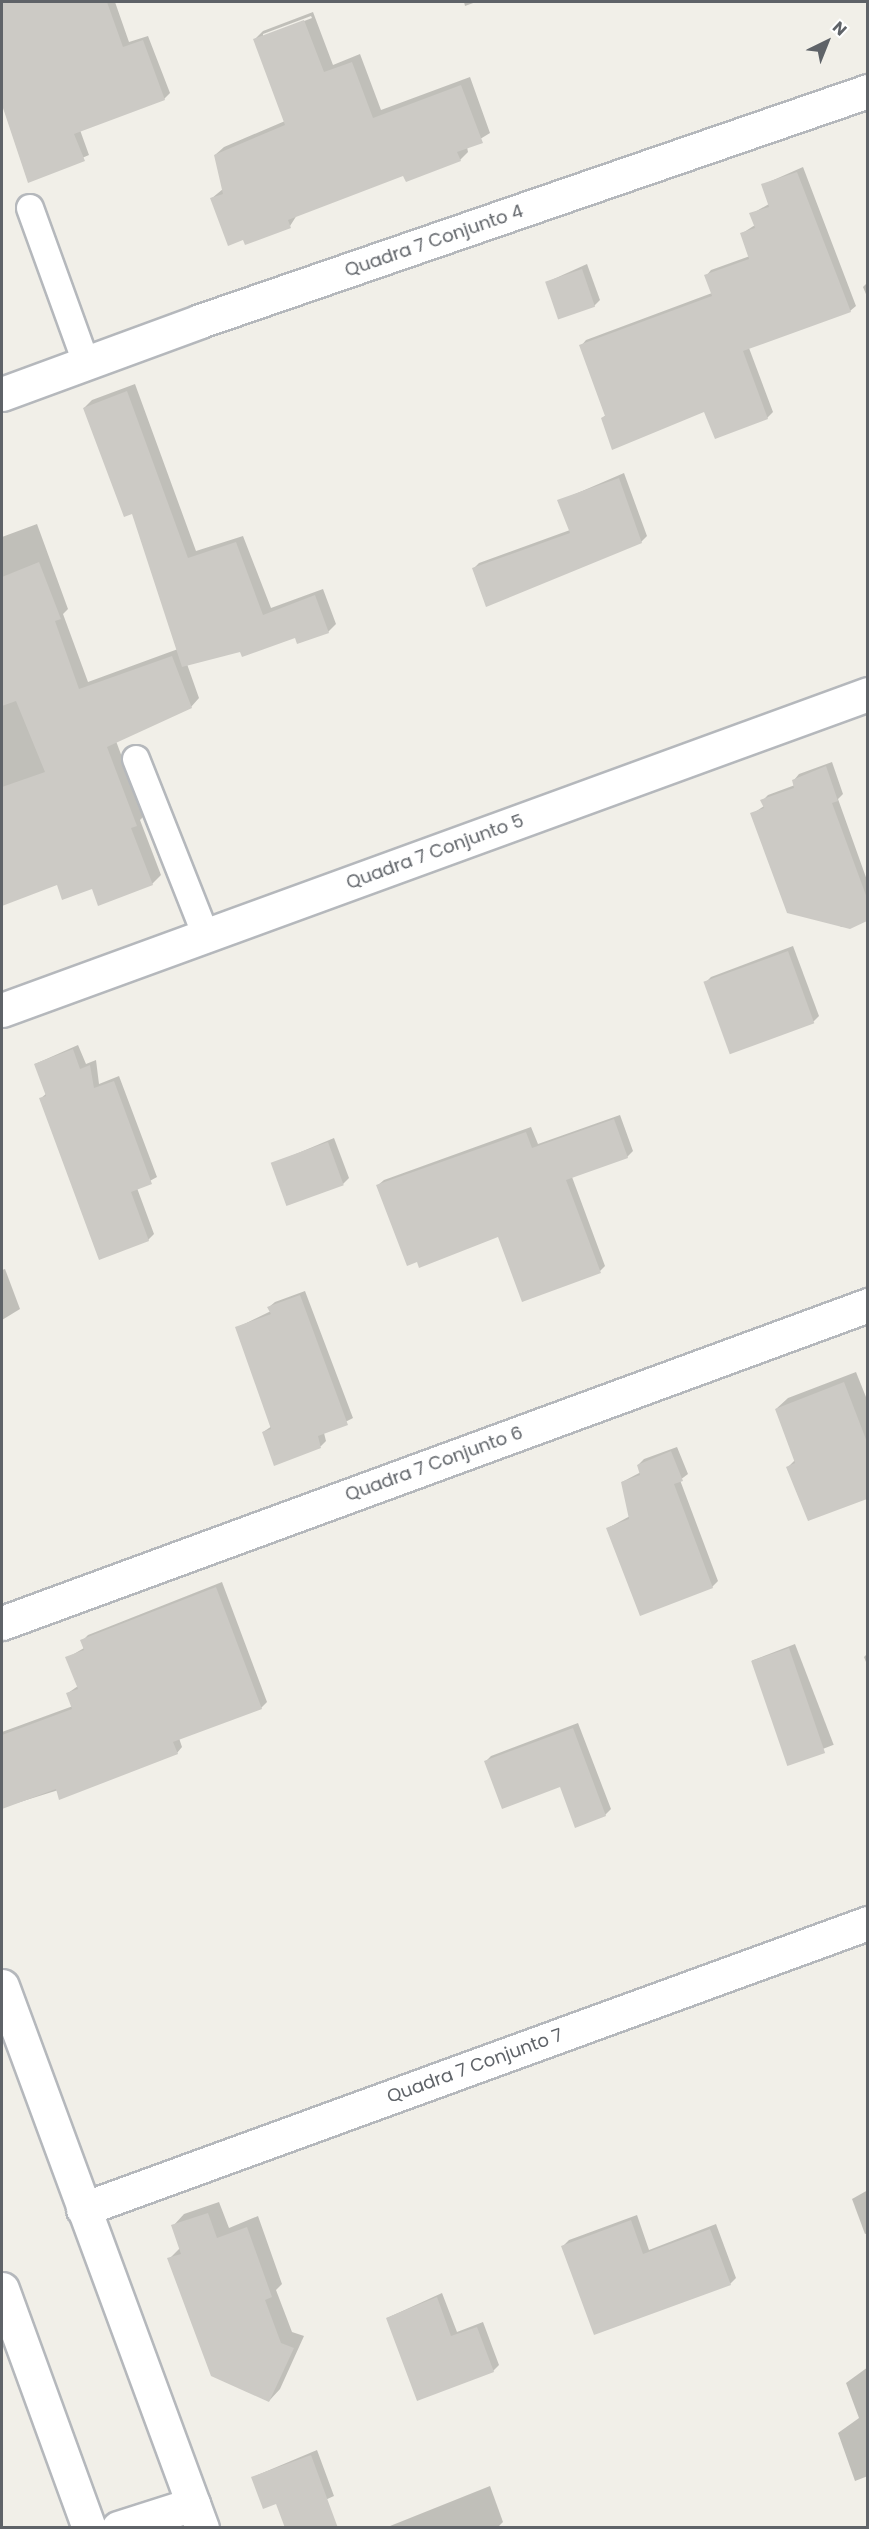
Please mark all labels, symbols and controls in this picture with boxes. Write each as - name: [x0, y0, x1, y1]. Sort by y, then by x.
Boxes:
- north arrow: [797, 12, 857, 72]
- text: N: [827, 16, 852, 41]
- street label: Quadra 7 Conjunto 4: [342, 200, 526, 282]
- street label: Quadra 7 Conjunto 5: [343, 810, 527, 894]
- street label: Quadra 7 Conjunto 6: [342, 1422, 526, 1506]
- street label: Quadra 7 Conjunto 7: [384, 2024, 566, 2108]

